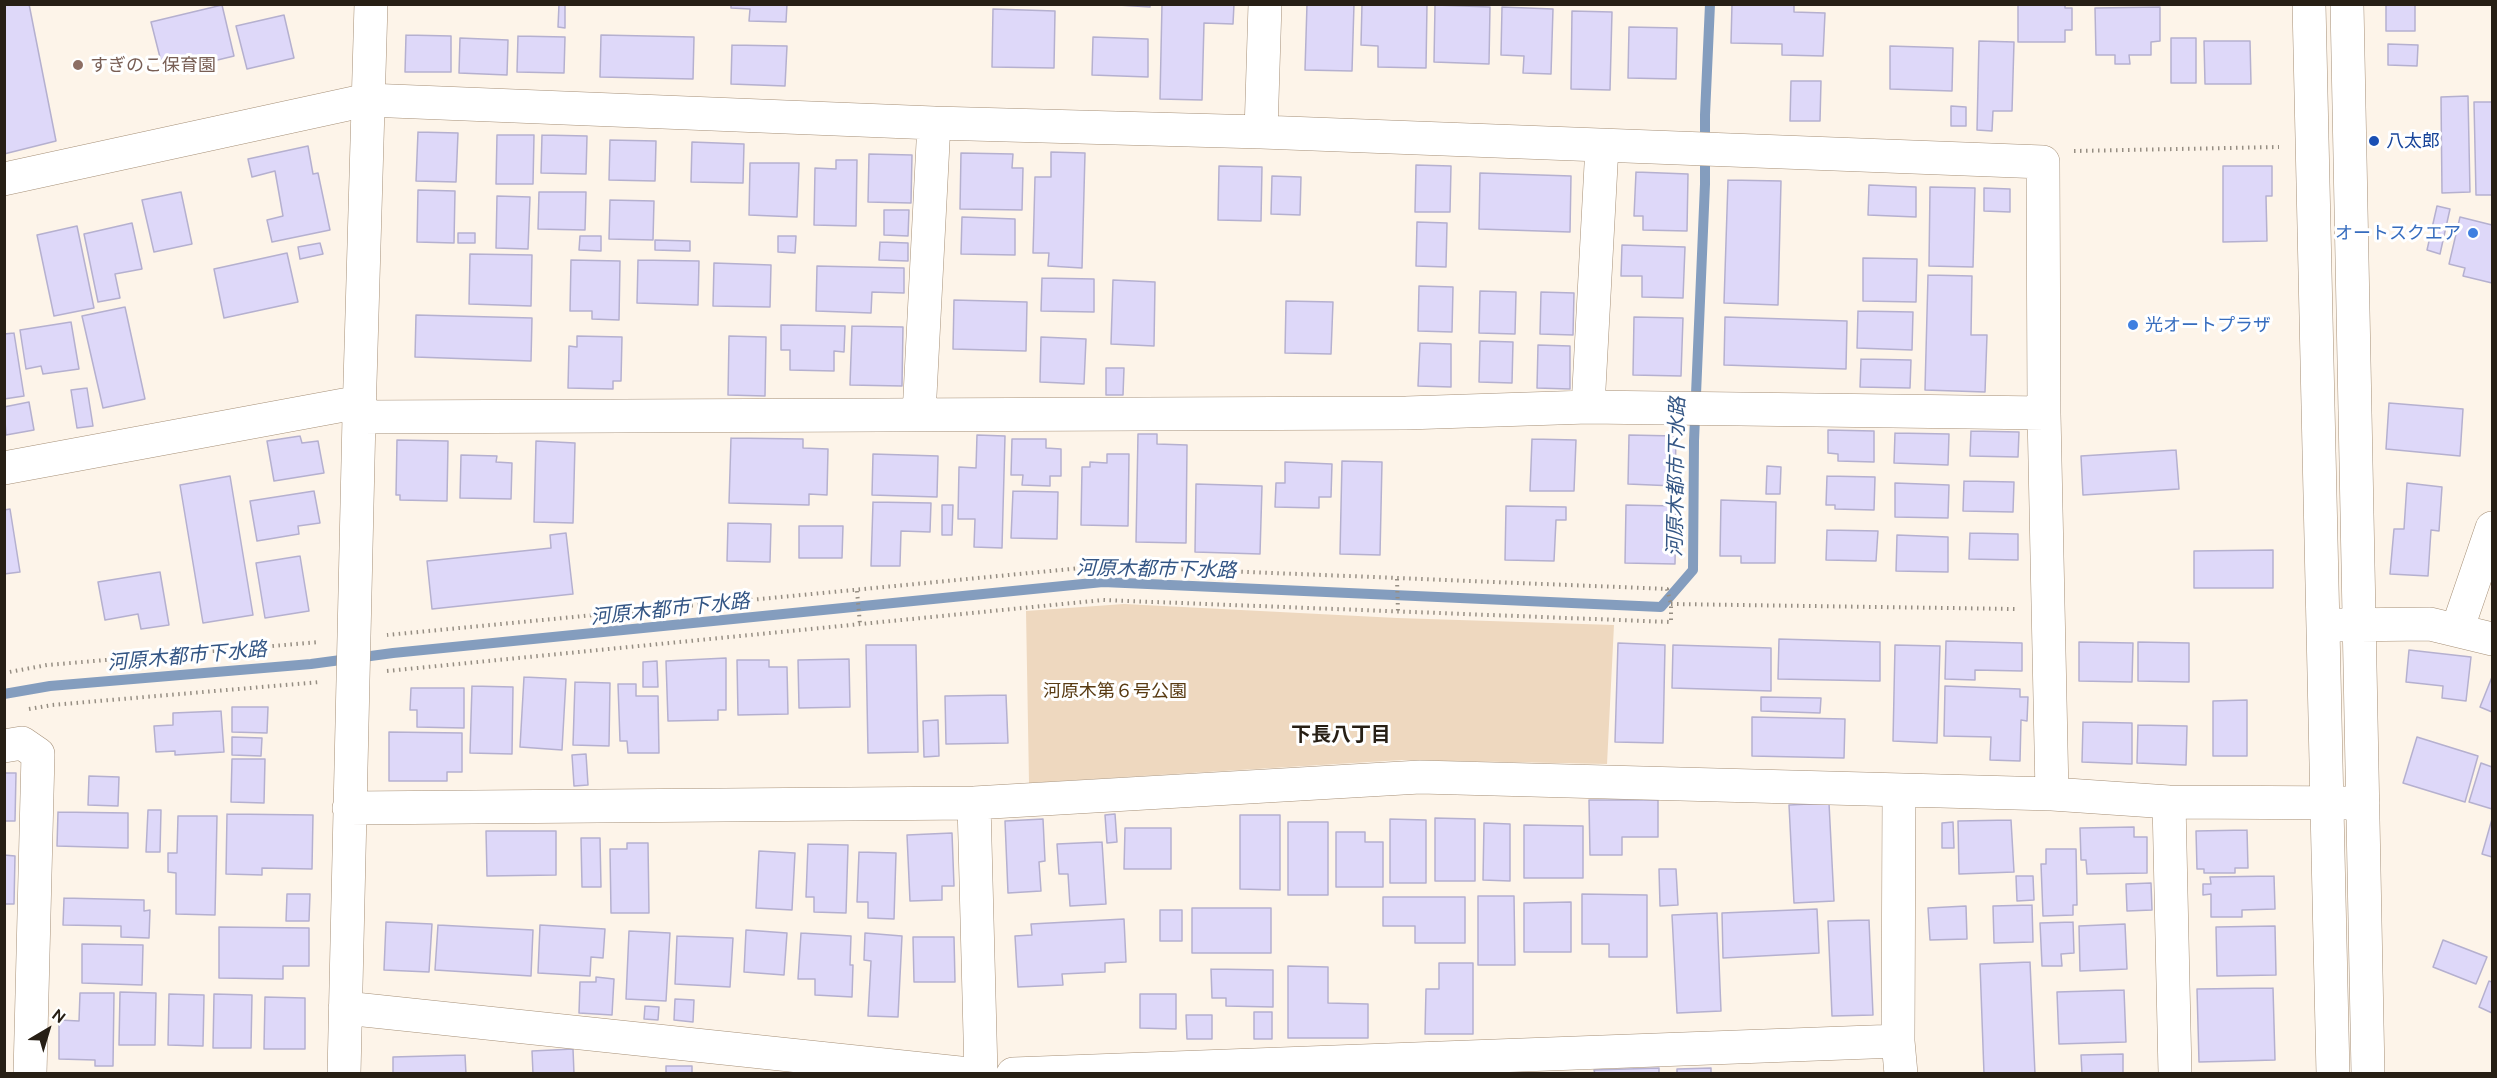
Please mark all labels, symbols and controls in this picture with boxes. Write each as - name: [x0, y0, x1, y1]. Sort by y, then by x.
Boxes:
- place label: すぎのこ保育園: [90, 54, 216, 76]
- marker: すぎのこ保育園: [71, 58, 85, 72]
- place label: 八太郎: [2386, 130, 2440, 152]
- marker: 八太郎: [2367, 134, 2381, 148]
- place label: オートスクエア: [2335, 222, 2461, 244]
- marker: オートスクエア: [2466, 226, 2480, 240]
- place label: 光オートプラザ: [2145, 314, 2271, 336]
- marker: 光オートプラザ: [2126, 318, 2140, 332]
- water label: 河原木都市下水路: [1663, 397, 1689, 557]
- water label: 河原木都市下水路: [1076, 556, 1236, 582]
- water label: 河原木都市下水路: [589, 589, 751, 629]
- water label: 河原木都市下水路: [106, 637, 268, 675]
- park label: 河原木第６号公園: [1043, 680, 1187, 702]
- district label: 下長八丁目: [1291, 722, 1391, 746]
- north arrow: [18, 1000, 78, 1060]
- text: N: [49, 1005, 69, 1027]

